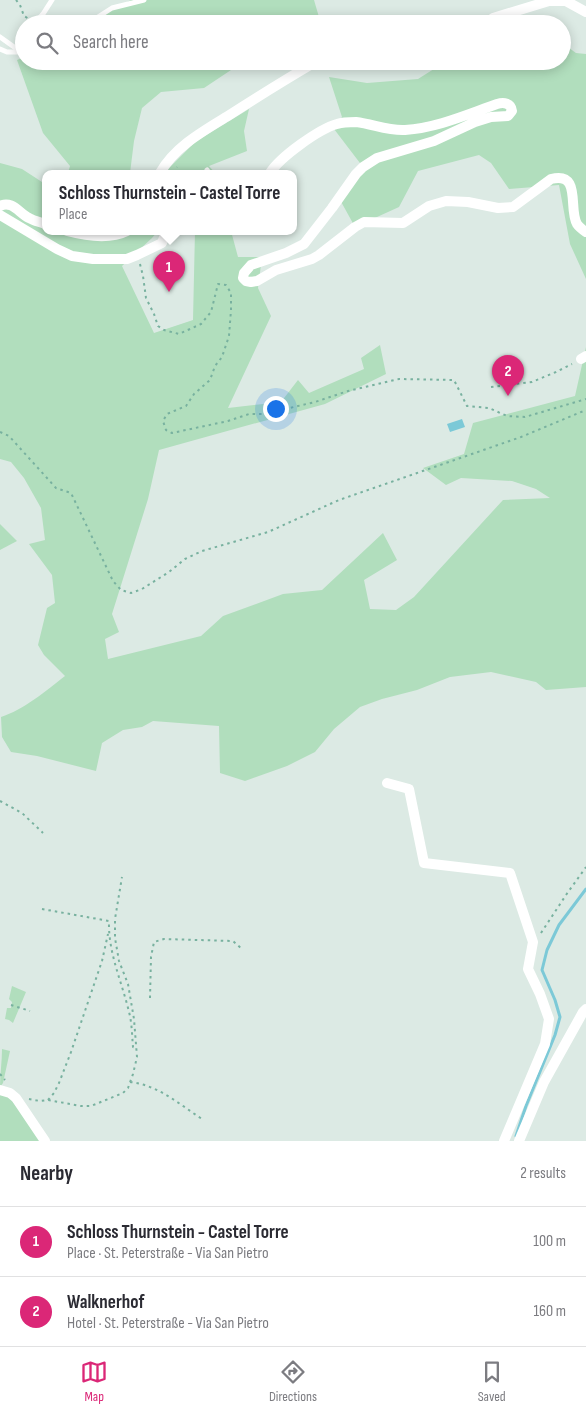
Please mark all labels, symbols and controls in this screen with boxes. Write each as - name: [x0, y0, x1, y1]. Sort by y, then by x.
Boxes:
- search box: [15, 15, 571, 70]
- icon: search: [33, 29, 61, 57]
- text: Search here: [73, 31, 149, 54]
- popup: [42, 170, 297, 235]
- text: Schloss Thurnstein - Castel Torre: [59, 182, 280, 205]
- text: Place: [59, 205, 87, 224]
- pin: 1: [153, 251, 185, 292]
- pin: 2: [492, 355, 524, 396]
- your location: [263, 396, 289, 422]
- text: Nearby: [20, 1161, 73, 1186]
- text: 2 results: [520, 1164, 566, 1183]
- text: Schloss Thurnstein - Castel Torre: [67, 1221, 289, 1244]
- text: 1: [33, 1232, 39, 1251]
- text: 100 m: [533, 1232, 566, 1251]
- text: Place · St. Peterstraße - Via San Pietro: [67, 1244, 269, 1263]
- text: Walknerhof: [67, 1291, 144, 1314]
- text: 2: [32, 1302, 40, 1321]
- text: 160 m: [533, 1302, 566, 1321]
- text: Hotel · St. Peterstraße - Via San Pietro: [67, 1314, 269, 1333]
- tab: Map: [80, 1358, 108, 1405]
- tab: Directions: [269, 1358, 317, 1405]
- tab: Saved: [478, 1358, 506, 1405]

